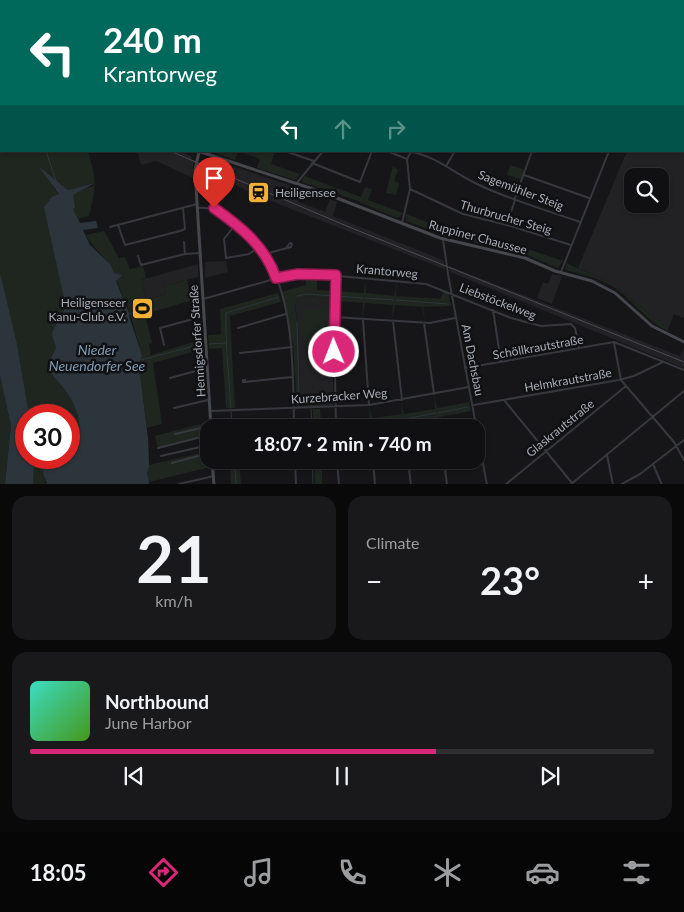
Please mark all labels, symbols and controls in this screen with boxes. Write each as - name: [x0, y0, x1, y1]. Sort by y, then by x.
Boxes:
- text: 240 m: [103, 18, 202, 60]
- icon: left: [20, 20, 85, 85]
- text: Krantorweg: [103, 60, 217, 87]
- icon: left: [276, 115, 304, 143]
- icon: ahead: [329, 115, 357, 143]
- icon: right: [382, 115, 410, 143]
- pin: [193, 157, 235, 208]
- icon: arrive: [200, 164, 228, 192]
- street label: Sagemühler Steig: [476, 167, 566, 213]
- map controls: [624, 168, 669, 213]
- button: search: [624, 168, 669, 213]
- station icon: Heiligensee: [247, 180, 271, 204]
- place label: Heiligensee: [275, 185, 336, 200]
- street label: Thurbrucher Steig: [459, 197, 553, 237]
- street label: Ruppiner Chaussee: [427, 217, 529, 257]
- street label: Krantorweg: [355, 261, 419, 281]
- street label: Liebstöckelweg: [458, 279, 538, 323]
- street label: Hennigsdorfer Straße: [186, 284, 208, 398]
- place label: Heiligenseer Kanu-Club e.V.: [49, 295, 127, 324]
- sports icon: Heiligenseer Kanu-Club e.V.: [130, 297, 154, 321]
- street label: Am Dachsbau: [459, 323, 487, 397]
- position arrow: [307, 325, 359, 377]
- street label: Schöllkrautstraße: [492, 332, 584, 362]
- water label: Nieder Neuendorfer See: [49, 341, 146, 374]
- street label: Helmkrautstraße: [523, 365, 613, 395]
- street label: Kurzebracker Weg: [290, 385, 388, 407]
- street label: Glaskrautstraße: [523, 396, 597, 460]
- speed limit sign: 30: [15, 404, 80, 469]
- text: 18:07 · 2 min · 740 m: [253, 432, 432, 455]
- text: 21: [136, 519, 212, 597]
- text: Climate: [366, 533, 419, 552]
- text: 23°: [480, 557, 540, 603]
- text: −: [366, 564, 382, 598]
- text: +: [638, 564, 654, 598]
- text: km/h: [155, 591, 193, 610]
- text: Northbound: [105, 690, 209, 713]
- text: June Harbor: [105, 713, 192, 732]
- icon: previous: [120, 762, 148, 790]
- icon: pause: [328, 762, 356, 790]
- icon: next: [536, 762, 564, 790]
- icon: directions: [146, 855, 181, 890]
- icon: music: [241, 855, 276, 890]
- icon: phone: [335, 855, 370, 890]
- icon: climate: [430, 855, 465, 890]
- icon: car: [525, 855, 560, 890]
- icon: filters: [619, 855, 654, 890]
- text: 18:05: [30, 859, 87, 886]

